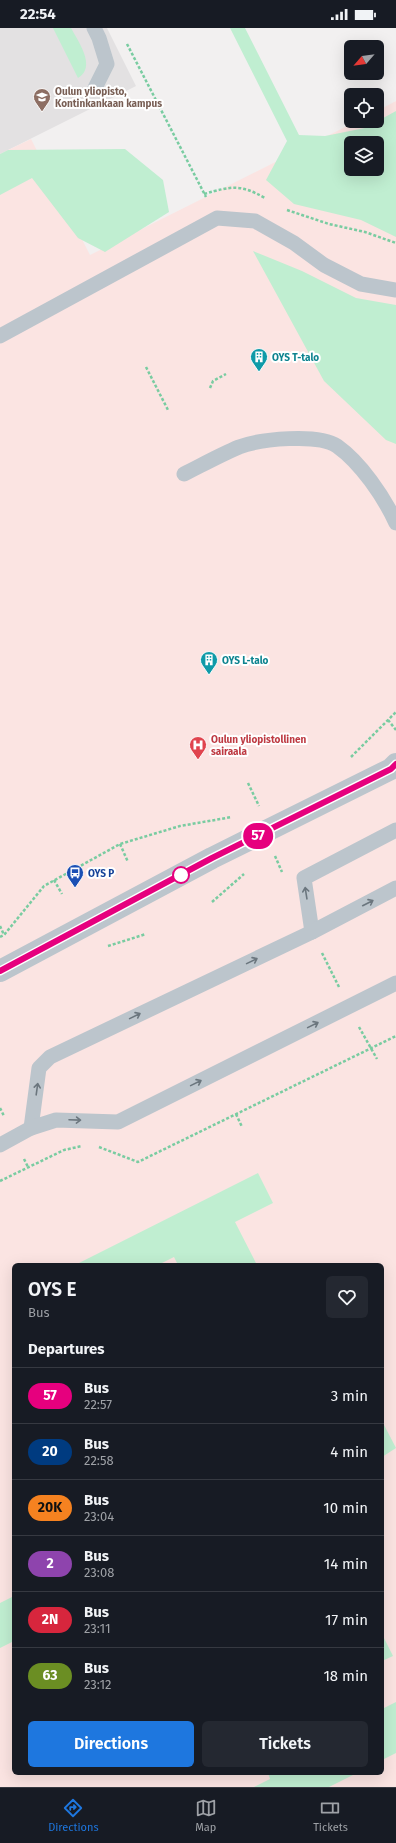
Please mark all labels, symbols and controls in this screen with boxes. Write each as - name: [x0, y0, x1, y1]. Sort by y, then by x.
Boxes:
- text: 22:54: [20, 5, 56, 23]
- north arrow: [344, 40, 384, 80]
- map controls: [344, 40, 384, 176]
- place label: Oulun yliopisto, Kontinkankaan kampus: [55, 86, 162, 110]
- school or university icon: Oulun yliopisto, Kontinkankaan kampus: [32, 87, 52, 112]
- button: locate: [344, 88, 384, 128]
- button: layers: [344, 136, 384, 176]
- building icon: OYS T-talo: [249, 347, 269, 372]
- place label: OYS T-talo: [272, 352, 319, 364]
- building icon: OYS L-talo: [199, 650, 219, 675]
- place label: OYS L-talo: [222, 655, 269, 667]
- place label: Oulun yliopistollinen sairaala: [211, 734, 306, 758]
- hospital icon: Oulun yliopistollinen sairaala: [188, 735, 208, 760]
- line badge: 57: [240, 823, 276, 849]
- text: 57: [251, 827, 265, 844]
- bus stop icon: OYS P: [65, 863, 85, 888]
- unlabelled marker: [172, 866, 190, 884]
- place label: OYS P: [88, 868, 114, 880]
- one-way arrow: [302, 887, 310, 900]
- one-way arrow: [362, 898, 374, 906]
- one-way arrow: [246, 956, 258, 964]
- one-way arrow: [128, 1012, 140, 1019]
- one-way arrow: [307, 1021, 319, 1028]
- one-way arrow: [190, 1079, 202, 1086]
- one-way arrow: [33, 1083, 41, 1096]
- one-way arrow: [68, 1116, 81, 1124]
- button: heart: [326, 1276, 368, 1318]
- text: OYS E: [28, 1278, 77, 1301]
- text: Bus: [28, 1305, 50, 1320]
- text: Departures: [28, 1340, 105, 1358]
- text: Bus: [84, 1379, 109, 1397]
- text: 57: [43, 1387, 57, 1404]
- text: 3 min: [331, 1387, 368, 1405]
- text: 22:57: [84, 1397, 112, 1412]
- text: Bus: [84, 1435, 109, 1453]
- text: 20: [42, 1443, 58, 1460]
- text: 4 min: [330, 1443, 368, 1461]
- text: 22:58: [84, 1453, 114, 1468]
- text: Bus: [84, 1491, 109, 1509]
- text: 20K: [38, 1499, 62, 1516]
- text: 10 min: [323, 1499, 368, 1517]
- text: 23:04: [84, 1509, 114, 1524]
- text: Bus: [84, 1547, 109, 1565]
- text: 2: [46, 1555, 54, 1572]
- text: 14 min: [324, 1555, 368, 1573]
- text: 23:08: [84, 1565, 114, 1580]
- text: Bus: [84, 1603, 109, 1621]
- text: 2N: [42, 1611, 58, 1628]
- text: 17 min: [325, 1611, 368, 1629]
- text: 23:11: [84, 1621, 111, 1636]
- text: Bus: [84, 1659, 109, 1677]
- text: 63: [42, 1667, 58, 1684]
- text: 18 min: [323, 1667, 368, 1685]
- text: 23:12: [84, 1677, 112, 1692]
- button: Directions: [28, 1721, 194, 1767]
- button: Tickets: [202, 1721, 368, 1767]
- tab: Directions: [48, 1797, 99, 1834]
- tab: Map: [195, 1797, 217, 1834]
- tab: Tickets: [313, 1797, 348, 1834]

